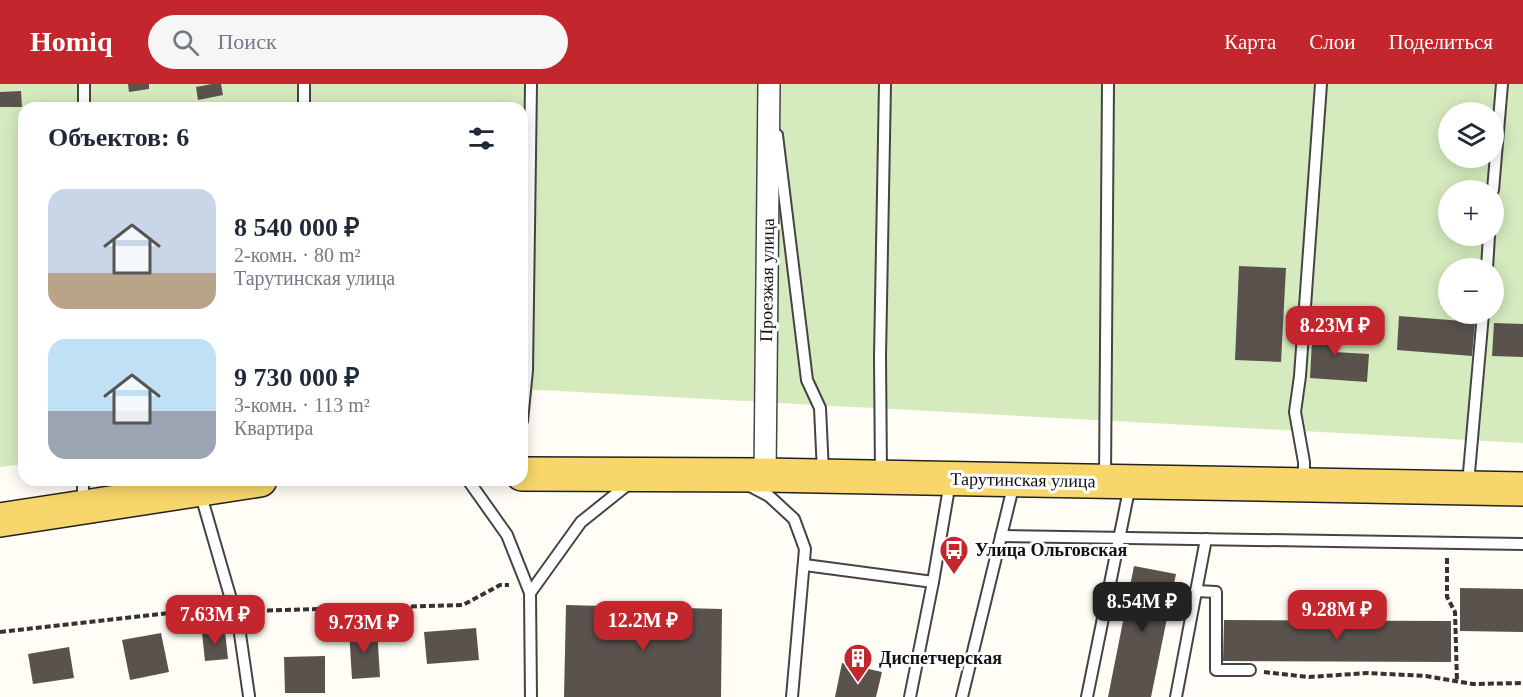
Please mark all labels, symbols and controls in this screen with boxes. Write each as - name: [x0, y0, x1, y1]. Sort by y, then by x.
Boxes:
- search box: [148, 15, 568, 69]
- text: Homiq: [30, 26, 112, 57]
- icon: search: [169, 26, 202, 59]
- text: Поиск: [217, 29, 277, 54]
- text: Карта: [1224, 30, 1276, 54]
- text: Слои: [1309, 30, 1355, 54]
- text: Поделиться: [1388, 30, 1493, 54]
- map controls: [1438, 102, 1504, 324]
- button: layers: [1438, 102, 1504, 168]
- icon: filters: [465, 122, 498, 155]
- text: Объектов: 6: [48, 123, 189, 152]
- button: +: [1438, 180, 1504, 246]
- icon: home: [96, 213, 168, 285]
- text: 8 540 000 ₽: [234, 213, 360, 242]
- street label: Проезжая улица: [756, 218, 778, 342]
- text: 2-комн. · 80 m²: [234, 244, 361, 266]
- button: −: [1438, 258, 1504, 324]
- text: Тарутинская улица: [234, 267, 395, 289]
- pin: 8.23M ₽: [1280, 306, 1390, 357]
- text: 8.23M ₽: [1300, 314, 1370, 336]
- icon: home: [96, 363, 168, 435]
- text: 9 730 000 ₽: [234, 363, 360, 392]
- text: 3-комн. · 113 m²: [234, 394, 370, 416]
- text: Квартира: [234, 417, 313, 439]
- street label: Тарутинская улица: [950, 469, 1096, 491]
- bus stop icon: Улица Ольговская: [938, 534, 970, 576]
- place label: Улица Ольговская: [975, 540, 1127, 560]
- pin: 8.54M ₽: [1087, 582, 1197, 633]
- text: 8.54M ₽: [1107, 590, 1177, 612]
- pin: 9.28M ₽: [1282, 590, 1392, 641]
- pin: 7.63M ₽: [160, 595, 270, 646]
- text: 9.28M ₽: [1302, 598, 1372, 620]
- pin: 12.2M ₽: [588, 601, 698, 652]
- text: 7.63M ₽: [180, 603, 250, 625]
- pin: 9.73M ₽: [309, 603, 419, 654]
- text: 12.2M ₽: [608, 609, 678, 631]
- text: 9.73M ₽: [329, 611, 399, 633]
- building icon: Диспетчерская: [842, 642, 874, 684]
- place label: Диспетчерская: [879, 648, 1002, 668]

